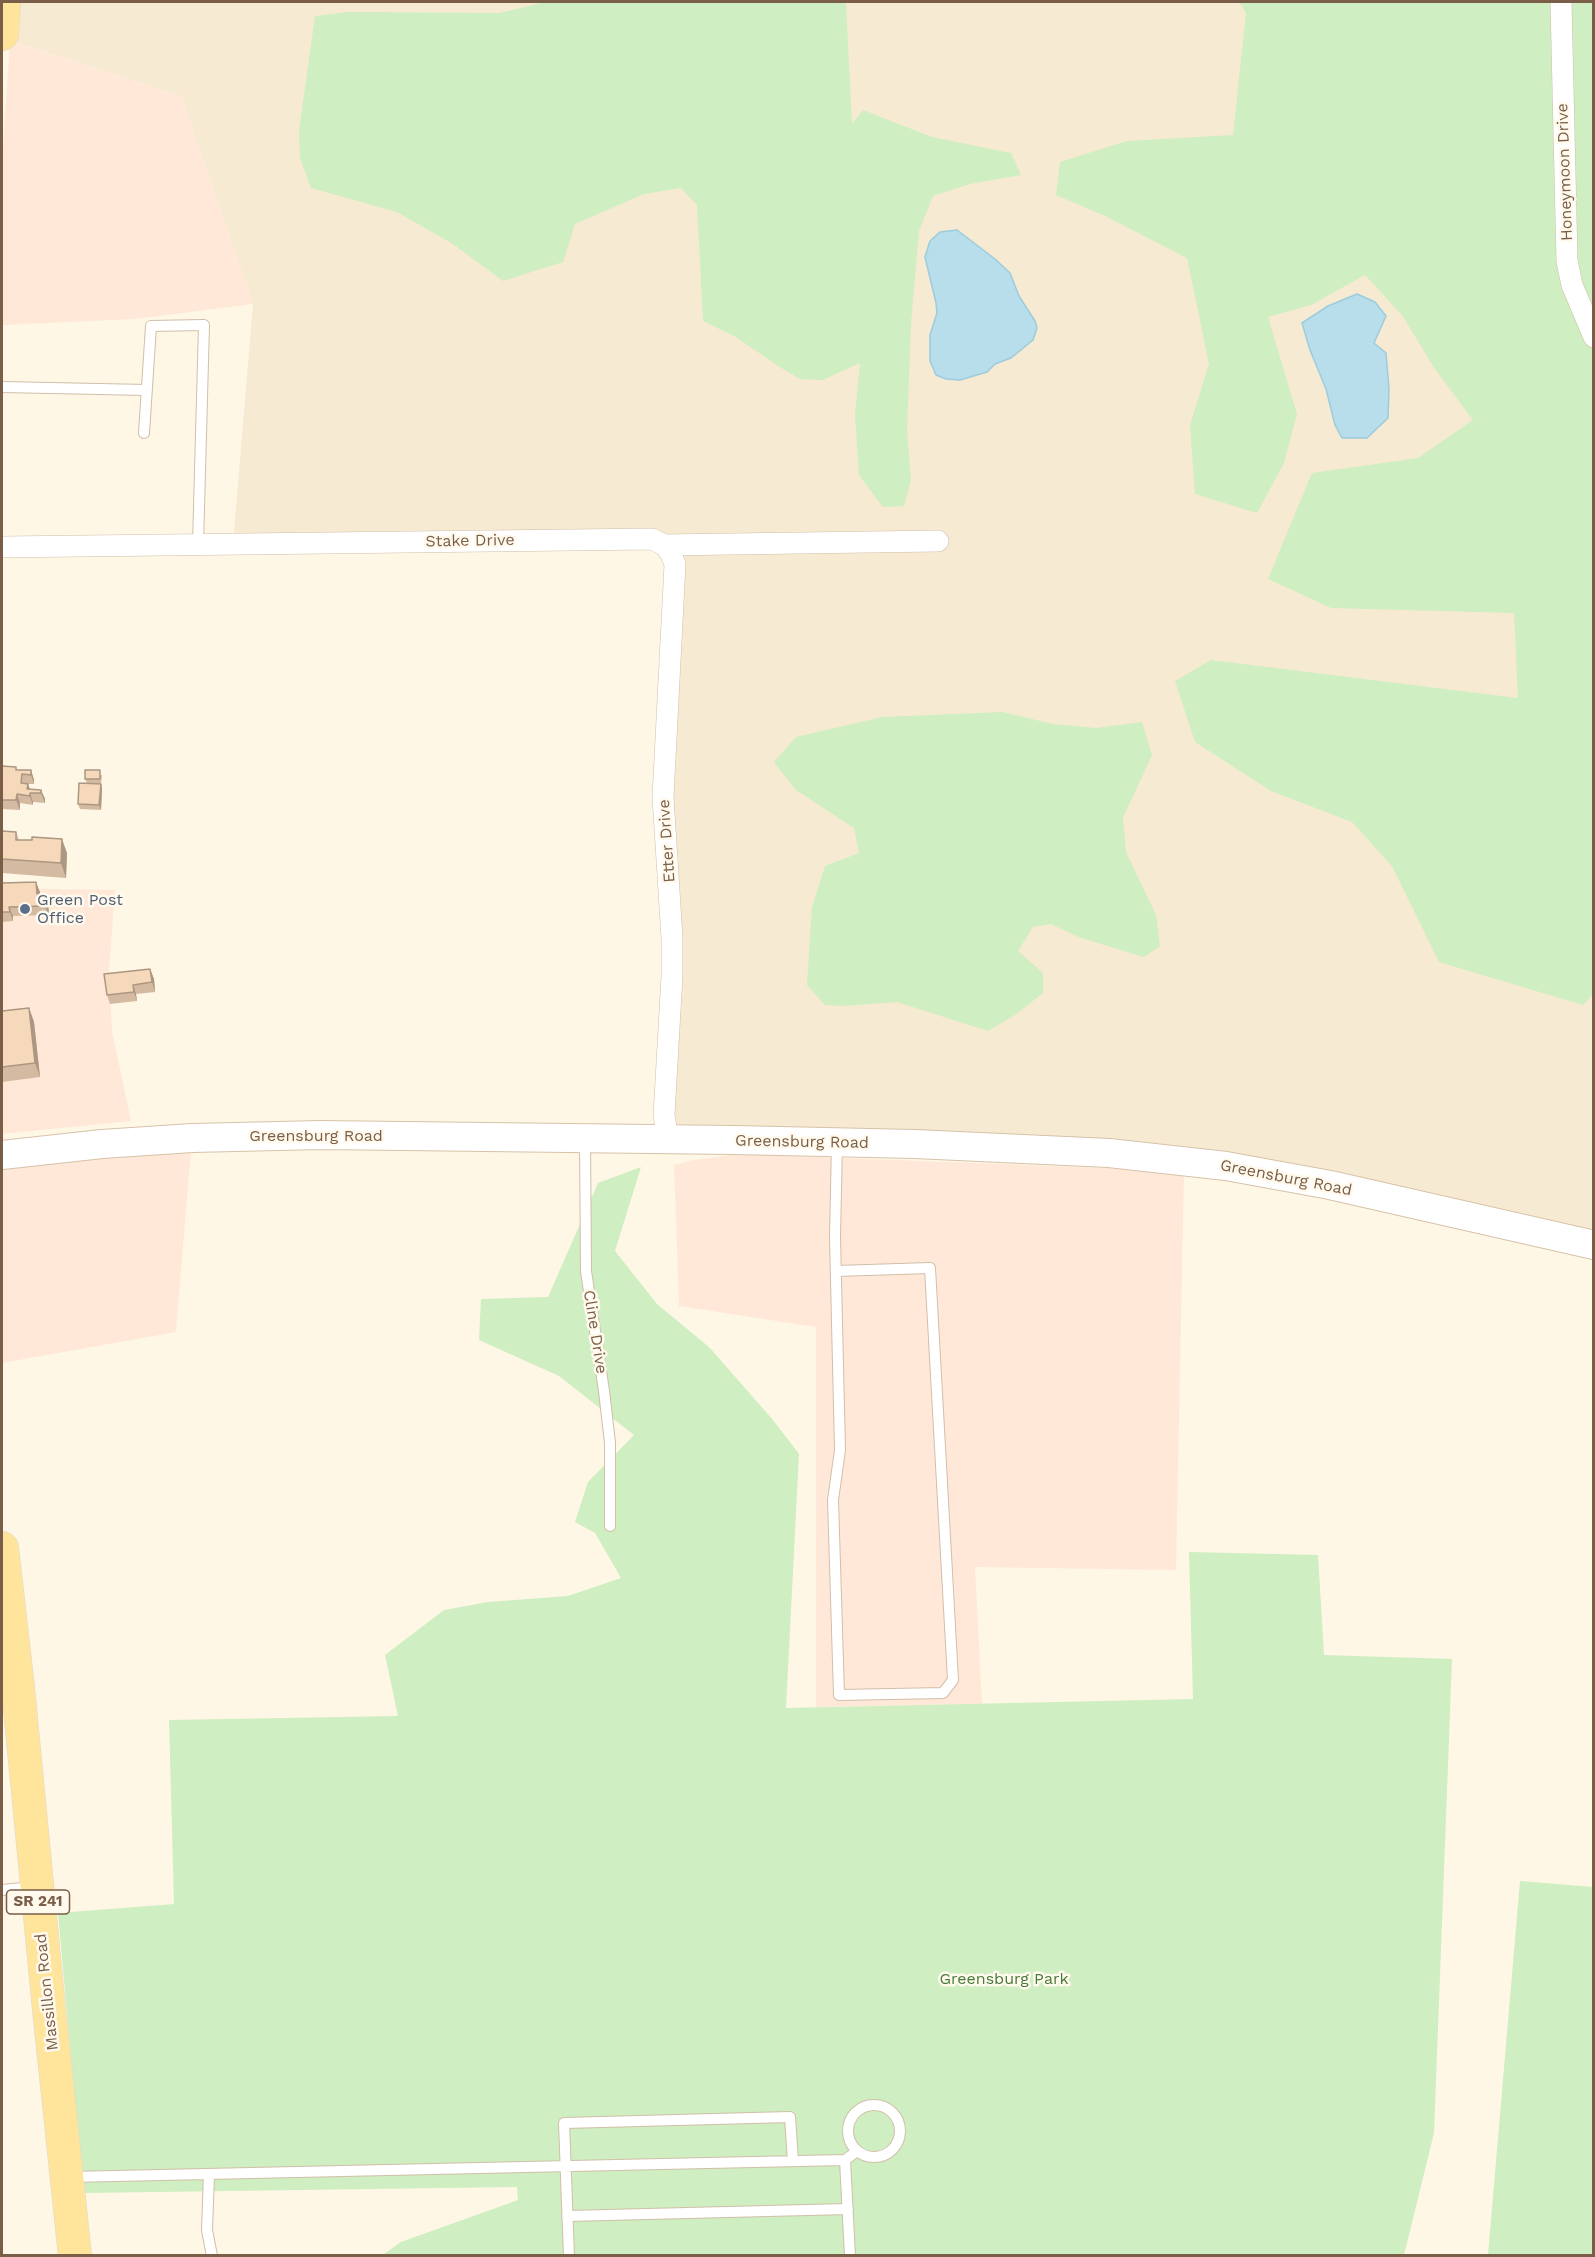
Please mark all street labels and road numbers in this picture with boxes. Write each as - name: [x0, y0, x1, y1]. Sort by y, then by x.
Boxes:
- street label: Honeymoon Drive: [1553, 103, 1577, 241]
- street label: Stake Drive: [425, 531, 515, 551]
- street label: Etter Drive: [655, 799, 679, 883]
- street label: Greensburg Road: [249, 1126, 383, 1146]
- street label: Greensburg Road: [735, 1131, 869, 1153]
- street label: Greensburg Road: [1219, 1156, 1353, 1200]
- street label: Cline Drive: [579, 1289, 611, 1375]
- road number: SR 241: [6, 1890, 70, 1914]
- street label: Massillon Road: [31, 1933, 63, 2051]

